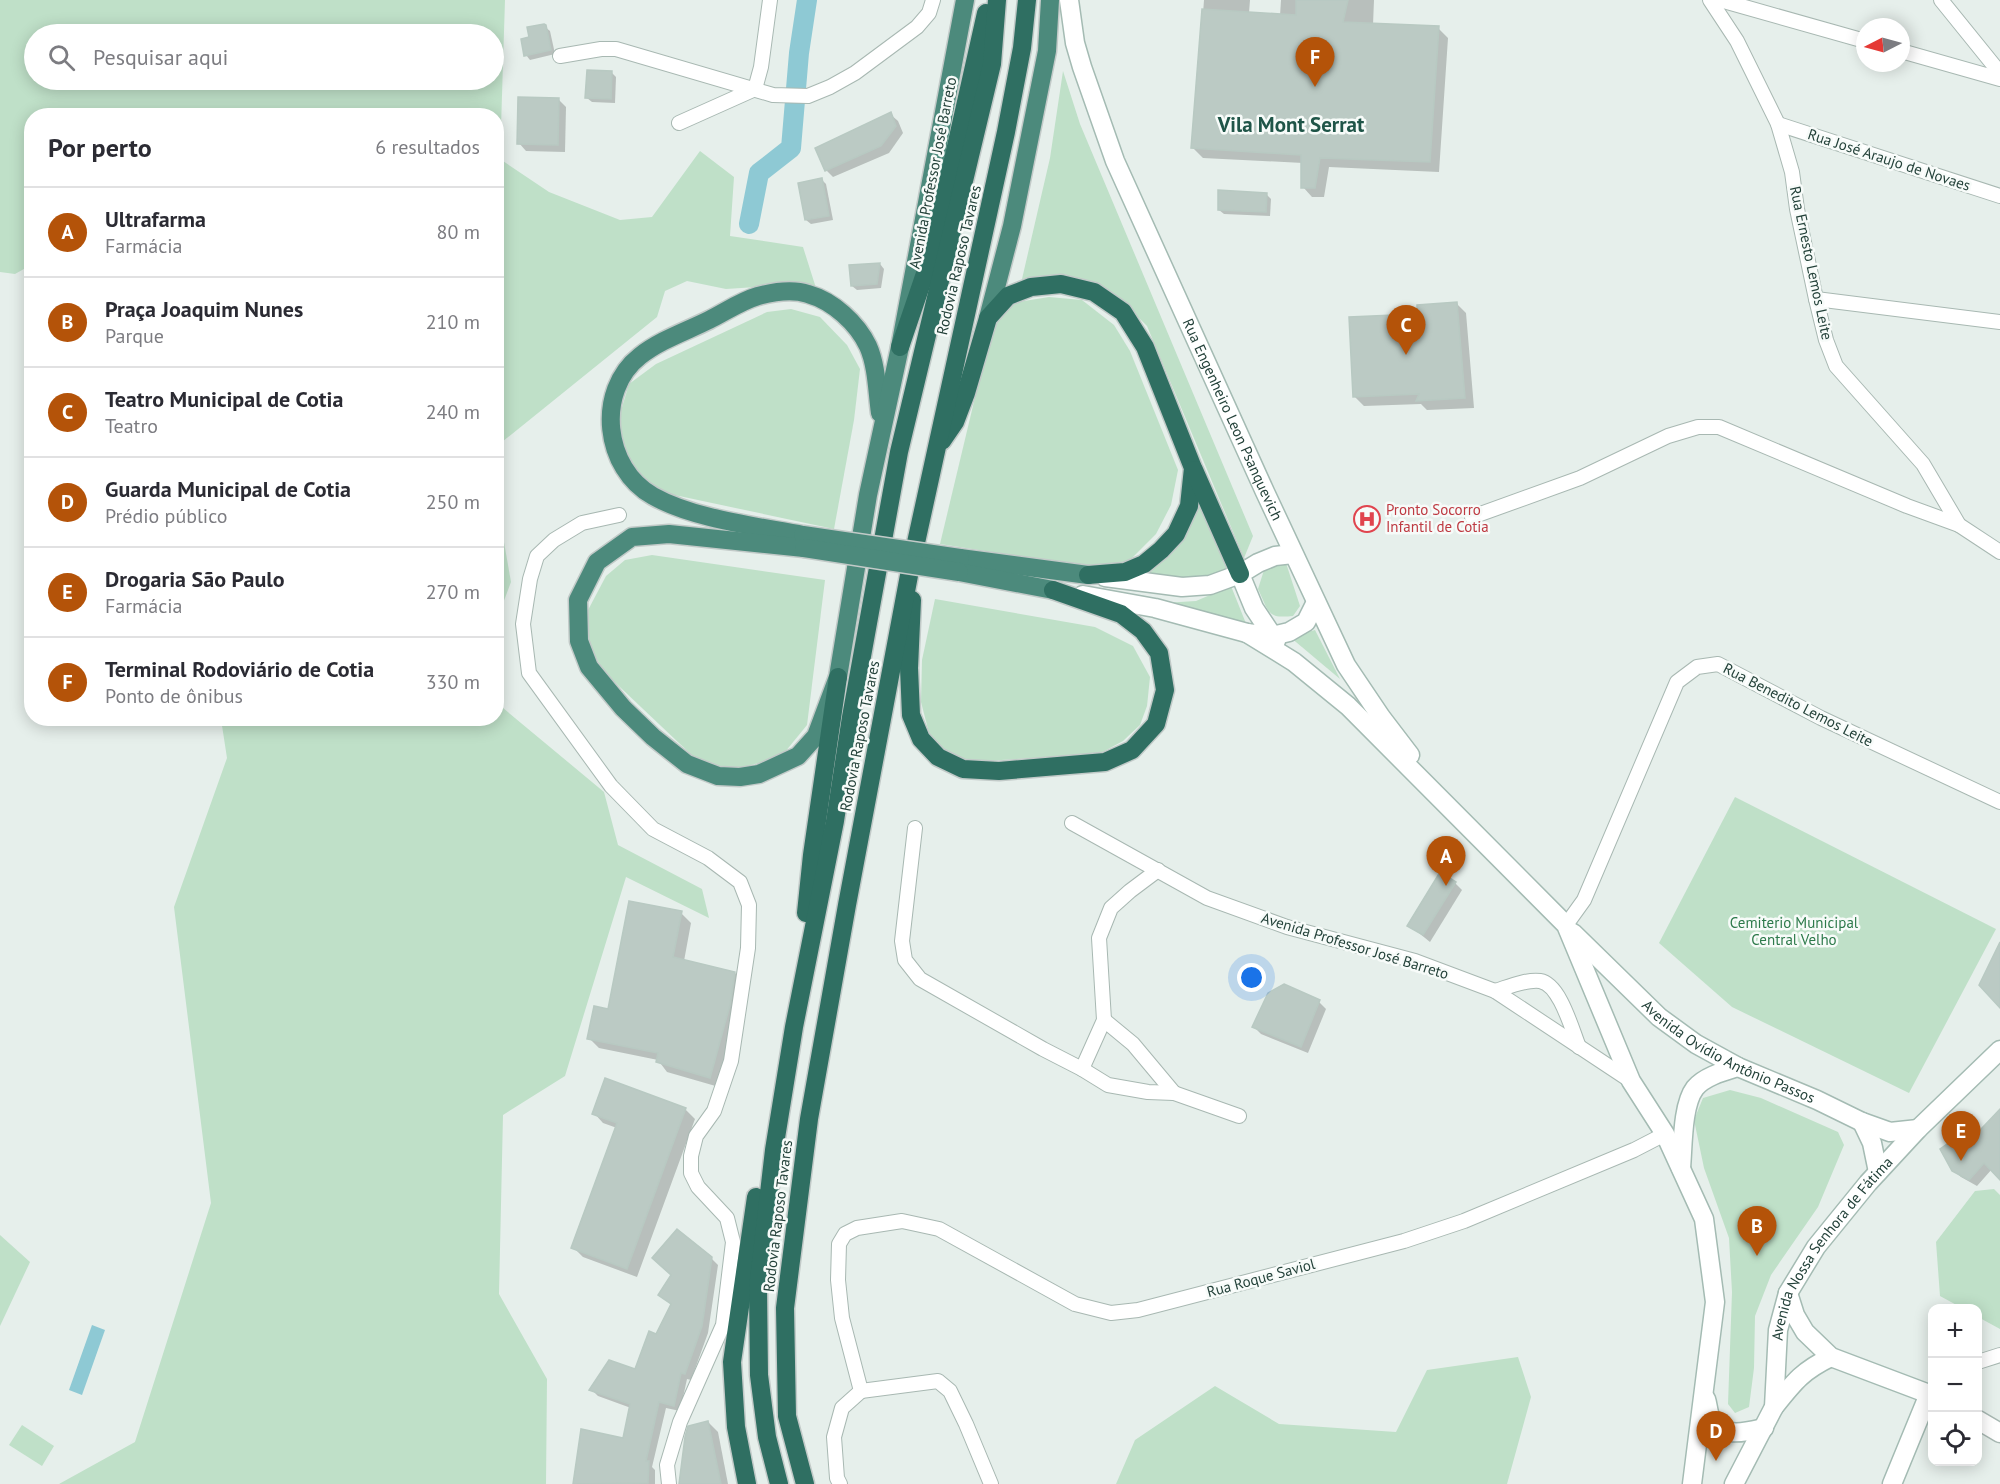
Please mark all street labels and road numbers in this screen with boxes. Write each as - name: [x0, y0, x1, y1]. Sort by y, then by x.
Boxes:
- street label: Avenida Professor José Barreto: [905, 75, 960, 270]
- street label: Rua José Araujo de Novaes: [1805, 124, 1973, 195]
- street label: Rodovia Raposo Tavares: [932, 183, 985, 337]
- street label: Rua Ernesto Lemos Leite: [1786, 184, 1837, 341]
- street label: Rua Engenheiro Leon Psanquevich: [1179, 315, 1287, 523]
- street label: Rua Benedito Lemos Leite: [1720, 658, 1876, 751]
- street label: Rodovia Raposo Tavares: [836, 659, 883, 813]
- street label: Avenida Professor José Barreto: [1259, 908, 1451, 983]
- street label: Avenida Ovídio Antônio Passos: [1638, 996, 1818, 1107]
- street label: Rodovia Raposo Tavares: [759, 1139, 796, 1293]
- street label: Avenida Nossa Senhora de Fátima: [1767, 1153, 1896, 1341]
- street label: Rua Roque Saviol: [1205, 1254, 1318, 1301]

